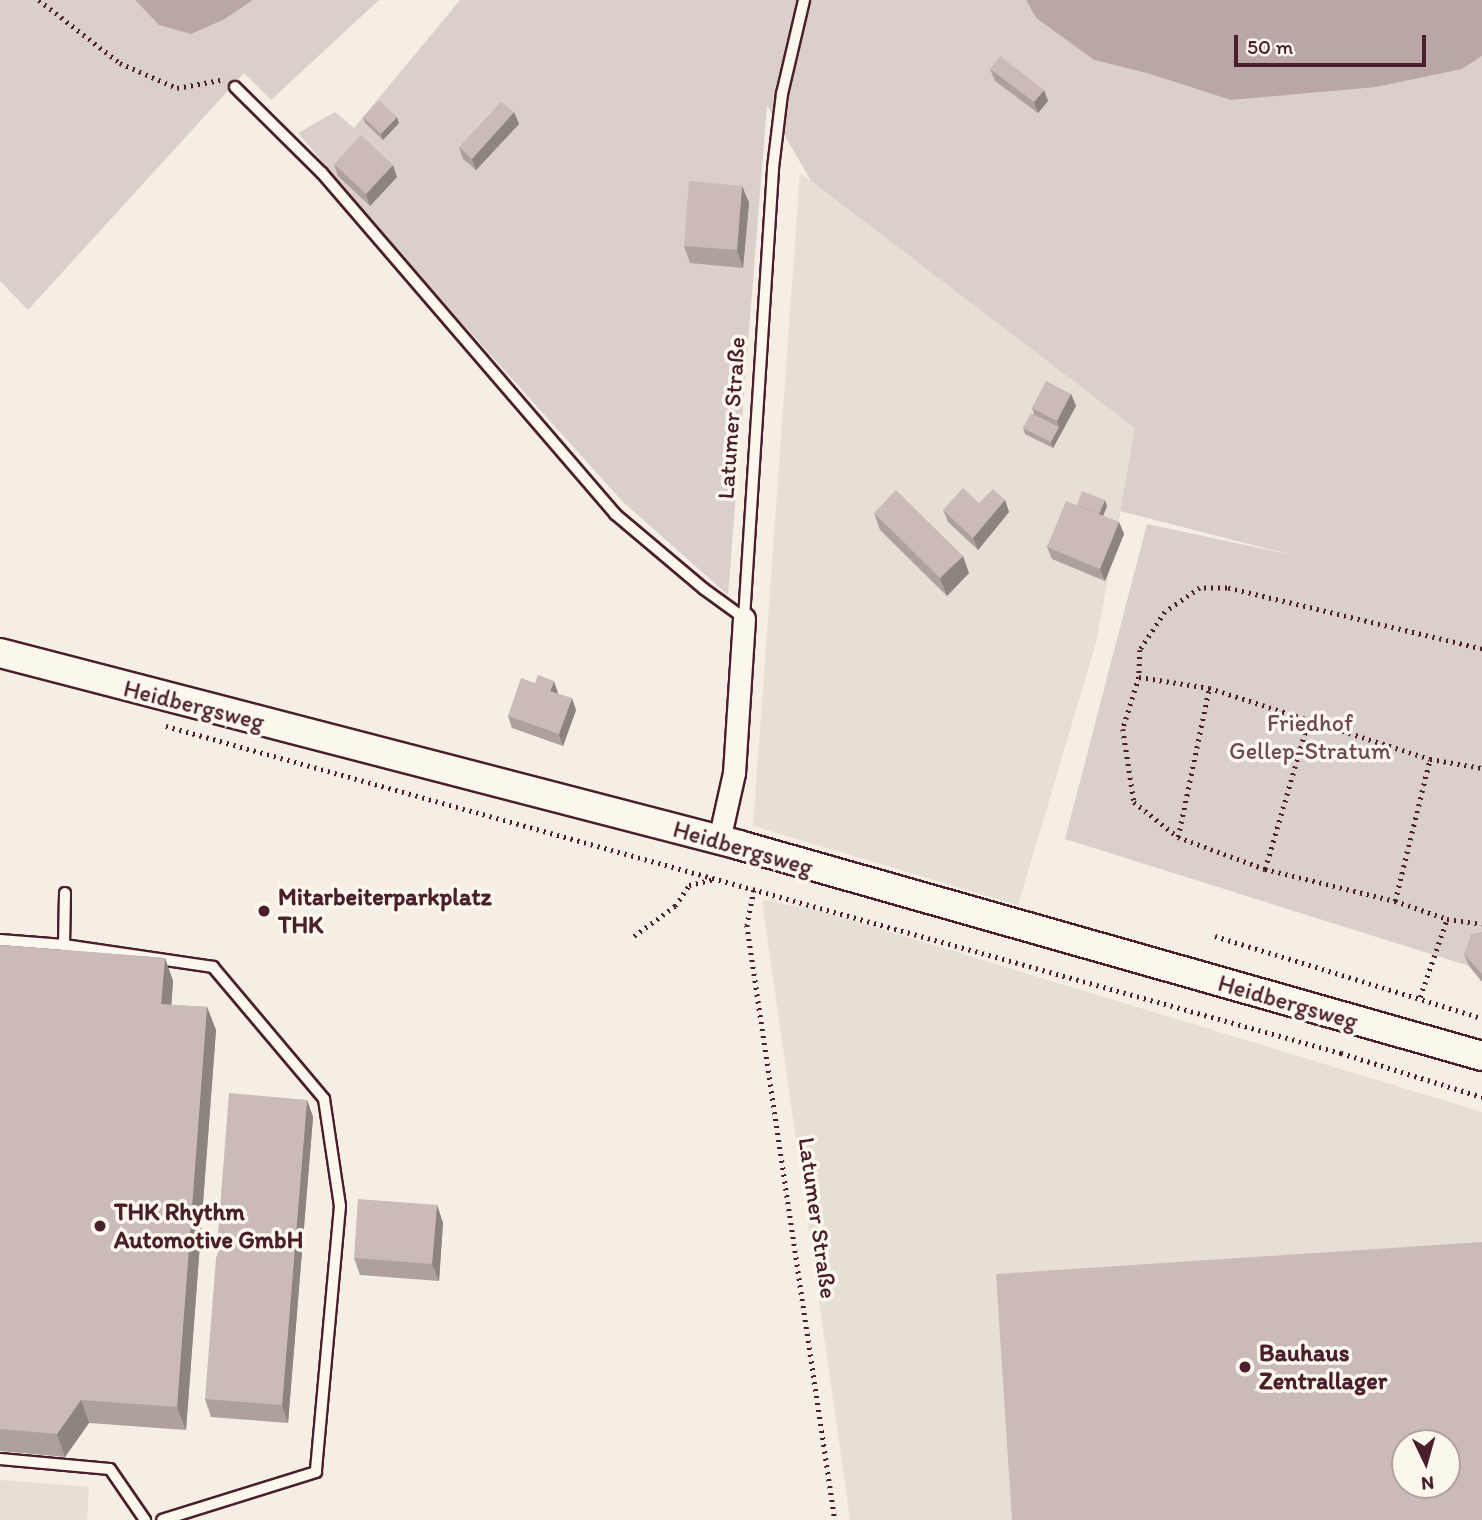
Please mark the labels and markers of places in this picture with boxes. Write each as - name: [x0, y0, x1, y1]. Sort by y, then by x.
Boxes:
- place label: Mitarbeiterparkplatz THK: [278, 883, 492, 939]
- marker: Mitarbeiterparkplatz THK: [256, 903, 272, 919]
- place label: THK Rhythm Automotive GmbH: [114, 1198, 304, 1254]
- marker: THK Rhythm Automotive GmbH: [92, 1218, 108, 1234]
- place label: Bauhaus Zentrallager: [1259, 1339, 1387, 1395]
- marker: Bauhaus Zentrallager: [1237, 1359, 1253, 1375]

